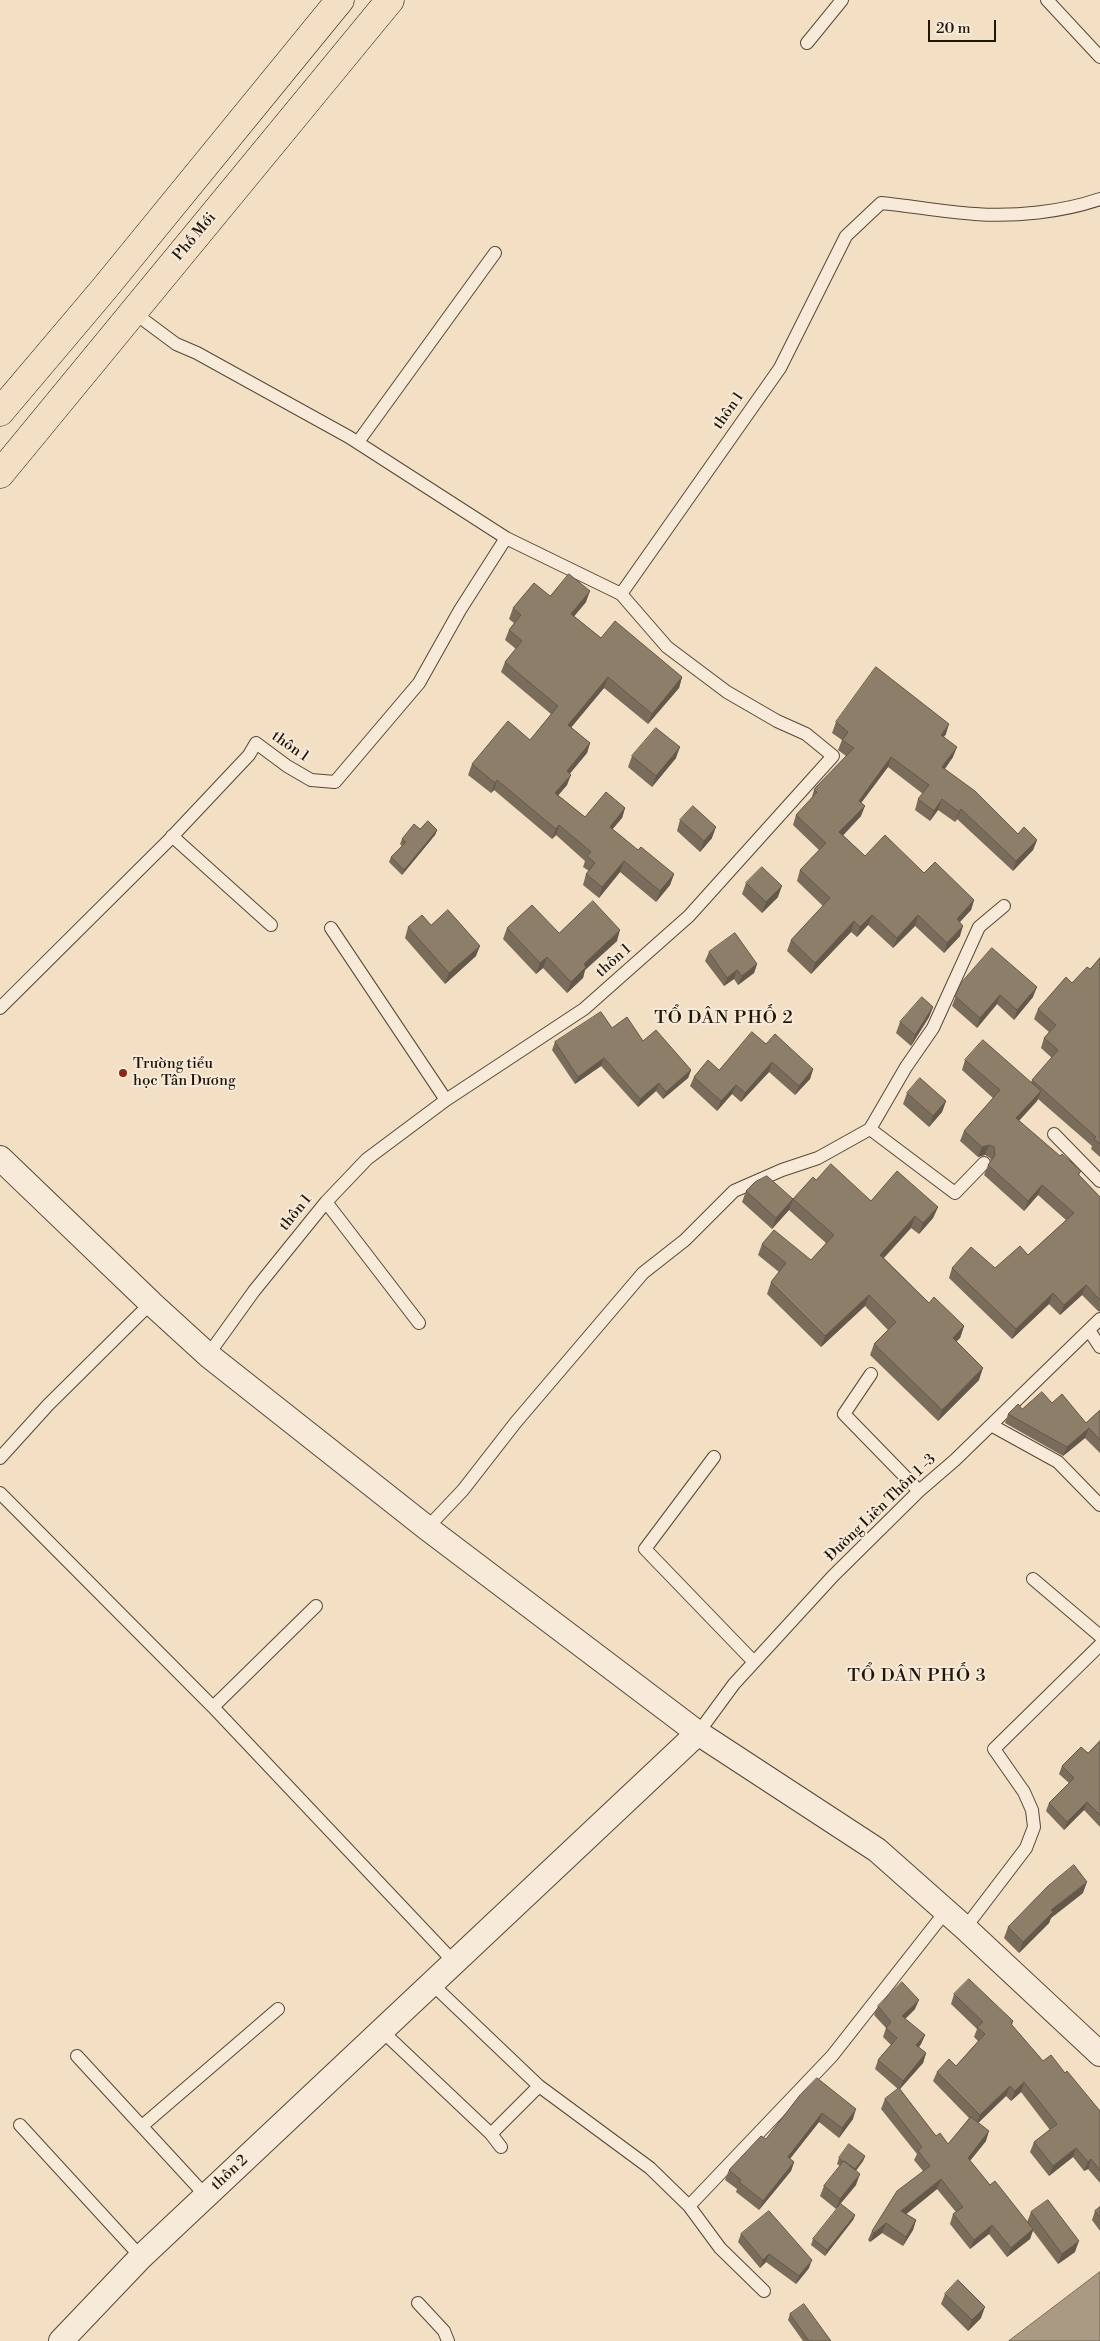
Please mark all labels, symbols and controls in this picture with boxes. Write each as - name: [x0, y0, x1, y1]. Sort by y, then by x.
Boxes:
- scale bar: [930, 10, 998, 42]
- text: 20 m: [936, 19, 971, 38]
- street label: Phố Mới: [170, 209, 220, 265]
- street label: thôn 1: [710, 389, 748, 433]
- street label: thôn 1: [268, 728, 312, 766]
- street label: thôn 1: [593, 940, 635, 982]
- district label: TỔ DÂN PHỐ 2: [653, 1008, 795, 1030]
- place label: Trường tiểu học Tân Dương: [133, 1055, 236, 1090]
- marker: Trường tiểu học Tân Dương: [117, 1067, 129, 1079]
- street label: thôn 1: [276, 1191, 316, 1235]
- street label: Đường Liên Thôn 1 -3: [822, 1451, 940, 1565]
- district label: TỔ DÂN PHỐ 3: [846, 1666, 988, 1688]
- street label: thôn 2: [208, 2152, 252, 2194]

